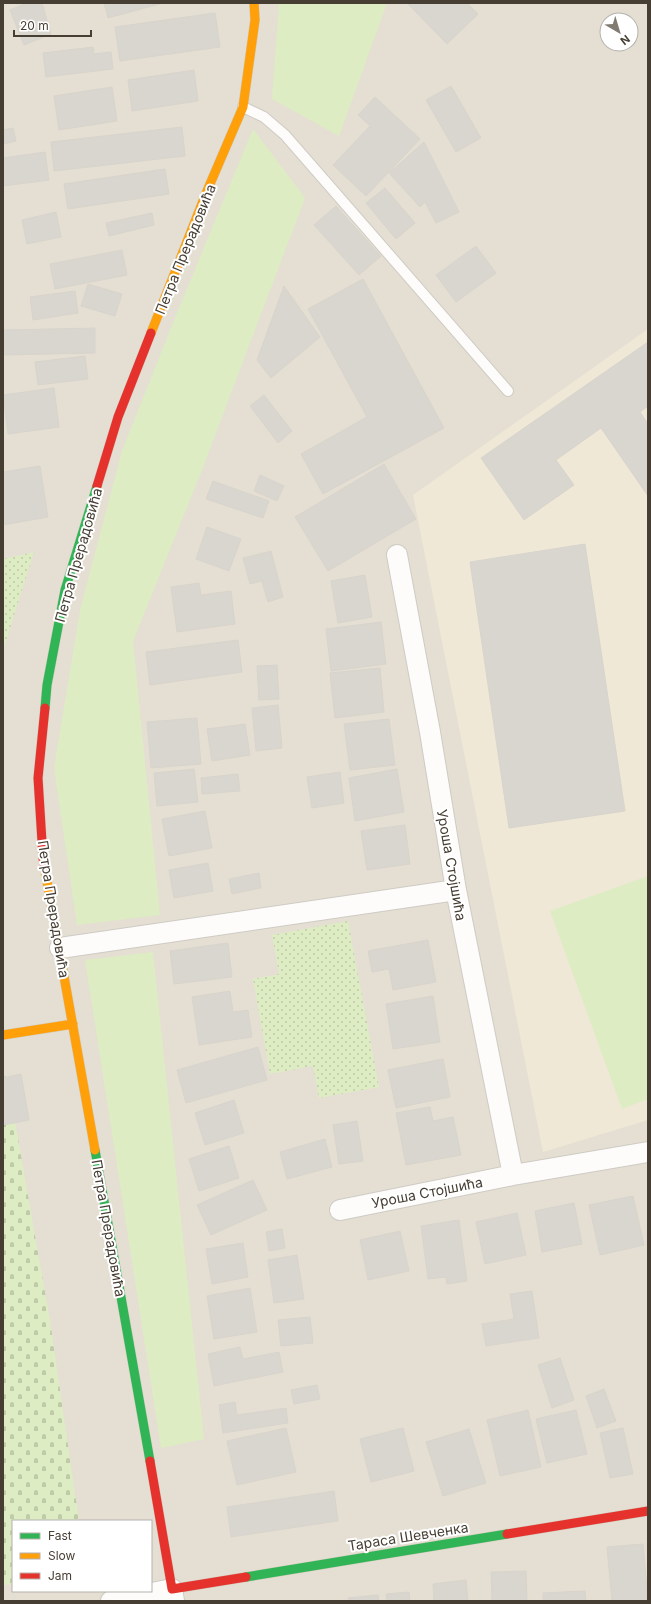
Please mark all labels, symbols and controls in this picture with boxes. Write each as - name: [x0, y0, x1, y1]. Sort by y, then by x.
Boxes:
- scale bar: [14, 12, 91, 38]
- north arrow: [599, 12, 639, 52]
- text: 20 m: [20, 18, 49, 33]
- text: N: [618, 32, 633, 48]
- street label: Петра Прерадовића: [151, 181, 219, 317]
- street label: Петра Прерадовића: [51, 486, 105, 624]
- street label: Уроша Стојшића: [434, 808, 470, 922]
- street label: Петра Прерадовића: [35, 839, 73, 979]
- street label: Петра Прерадовића: [89, 1158, 129, 1298]
- street label: Уроша Стојшића: [370, 1173, 484, 1211]
- street label: Тараса Шевченка: [346, 1518, 470, 1554]
- legend: [12, 1520, 152, 1592]
- text: Fast: [48, 1528, 72, 1543]
- text: Slow: [48, 1548, 76, 1563]
- text: Jam: [48, 1568, 72, 1583]

